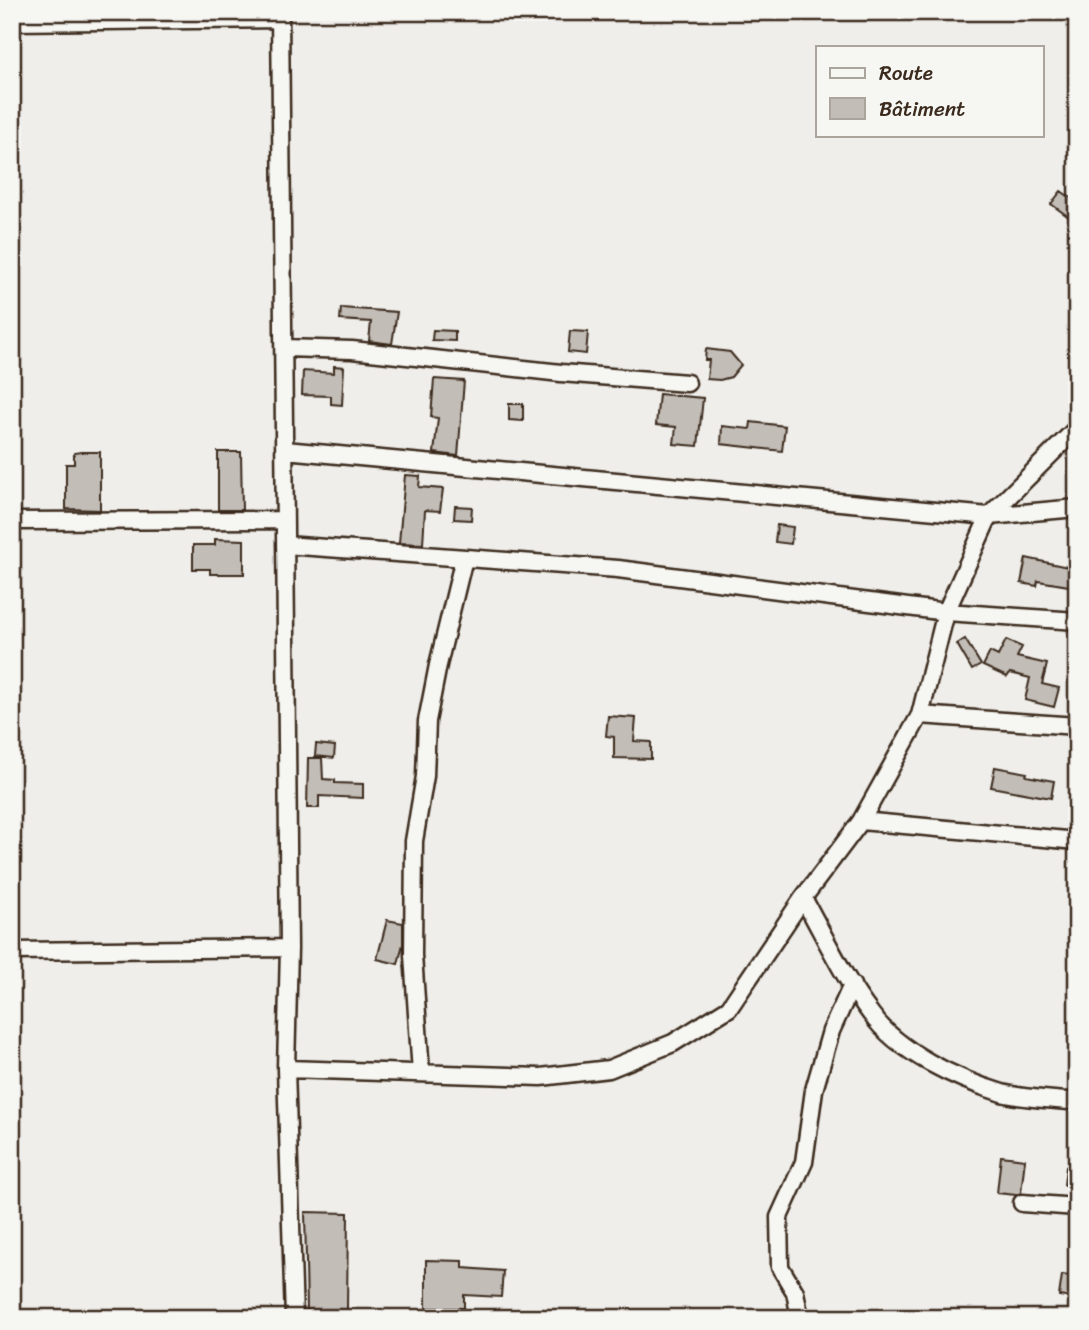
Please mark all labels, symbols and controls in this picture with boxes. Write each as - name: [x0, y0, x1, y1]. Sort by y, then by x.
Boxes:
- legend: [816, 46, 1044, 136]
- text: Route: [879, 54, 933, 92]
- text: Bâtiment: [879, 90, 965, 128]

